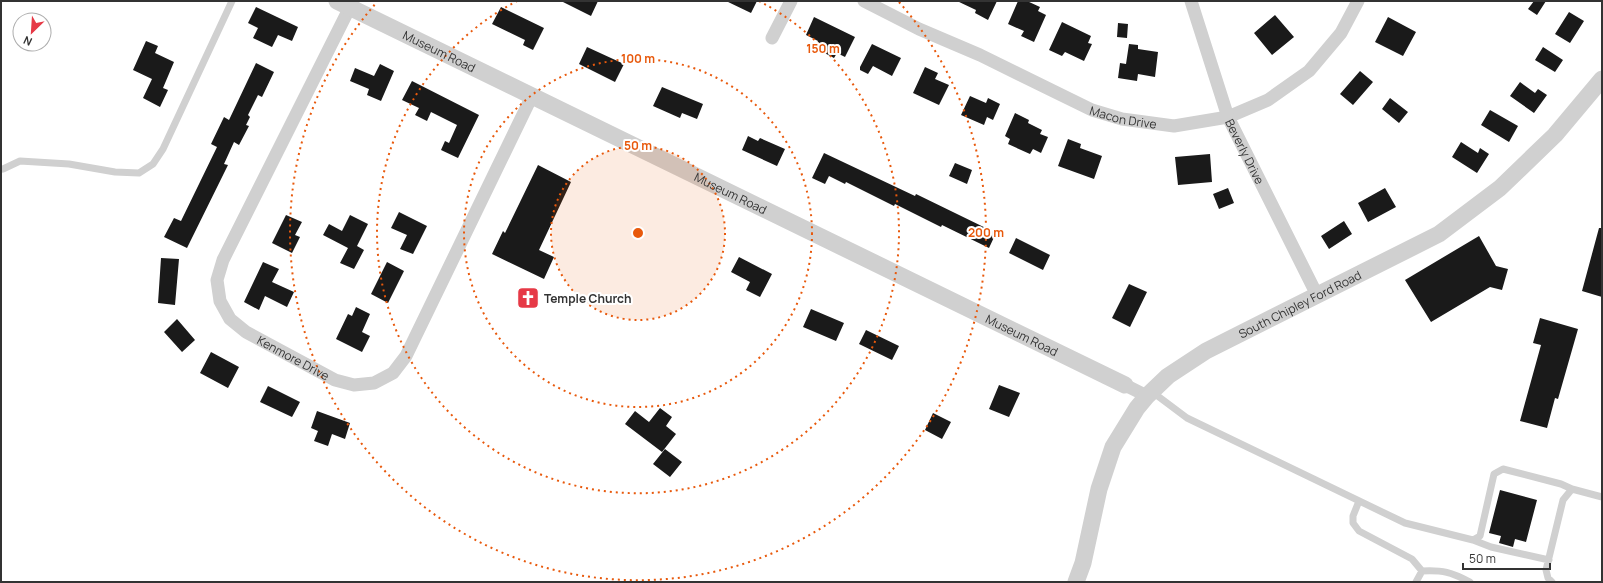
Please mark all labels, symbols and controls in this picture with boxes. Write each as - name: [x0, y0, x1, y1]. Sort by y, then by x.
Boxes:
- north arrow: [12, 12, 52, 52]
- street label: Museum Road: [400, 26, 479, 76]
- text: N: [21, 33, 34, 50]
- text: 150 m: [806, 40, 840, 57]
- text: 100 m: [621, 50, 655, 67]
- street label: Macon Drive: [1088, 101, 1158, 132]
- street label: Beverly Drive: [1222, 116, 1269, 187]
- text: 50 m: [624, 137, 652, 154]
- street label: Museum Road: [692, 168, 770, 218]
- text: 200 m: [968, 224, 1004, 241]
- centre of rings: [631, 226, 645, 240]
- street label: South Chipley Ford Road: [1235, 266, 1364, 342]
- church icon: Temple Church: [515, 285, 541, 311]
- place label: Temple Church: [544, 290, 632, 307]
- street label: Museum Road: [983, 310, 1061, 360]
- street label: Kenmore Drive: [254, 331, 333, 384]
- scale bar: [1463, 545, 1550, 571]
- text: 50 m: [1469, 550, 1496, 567]

